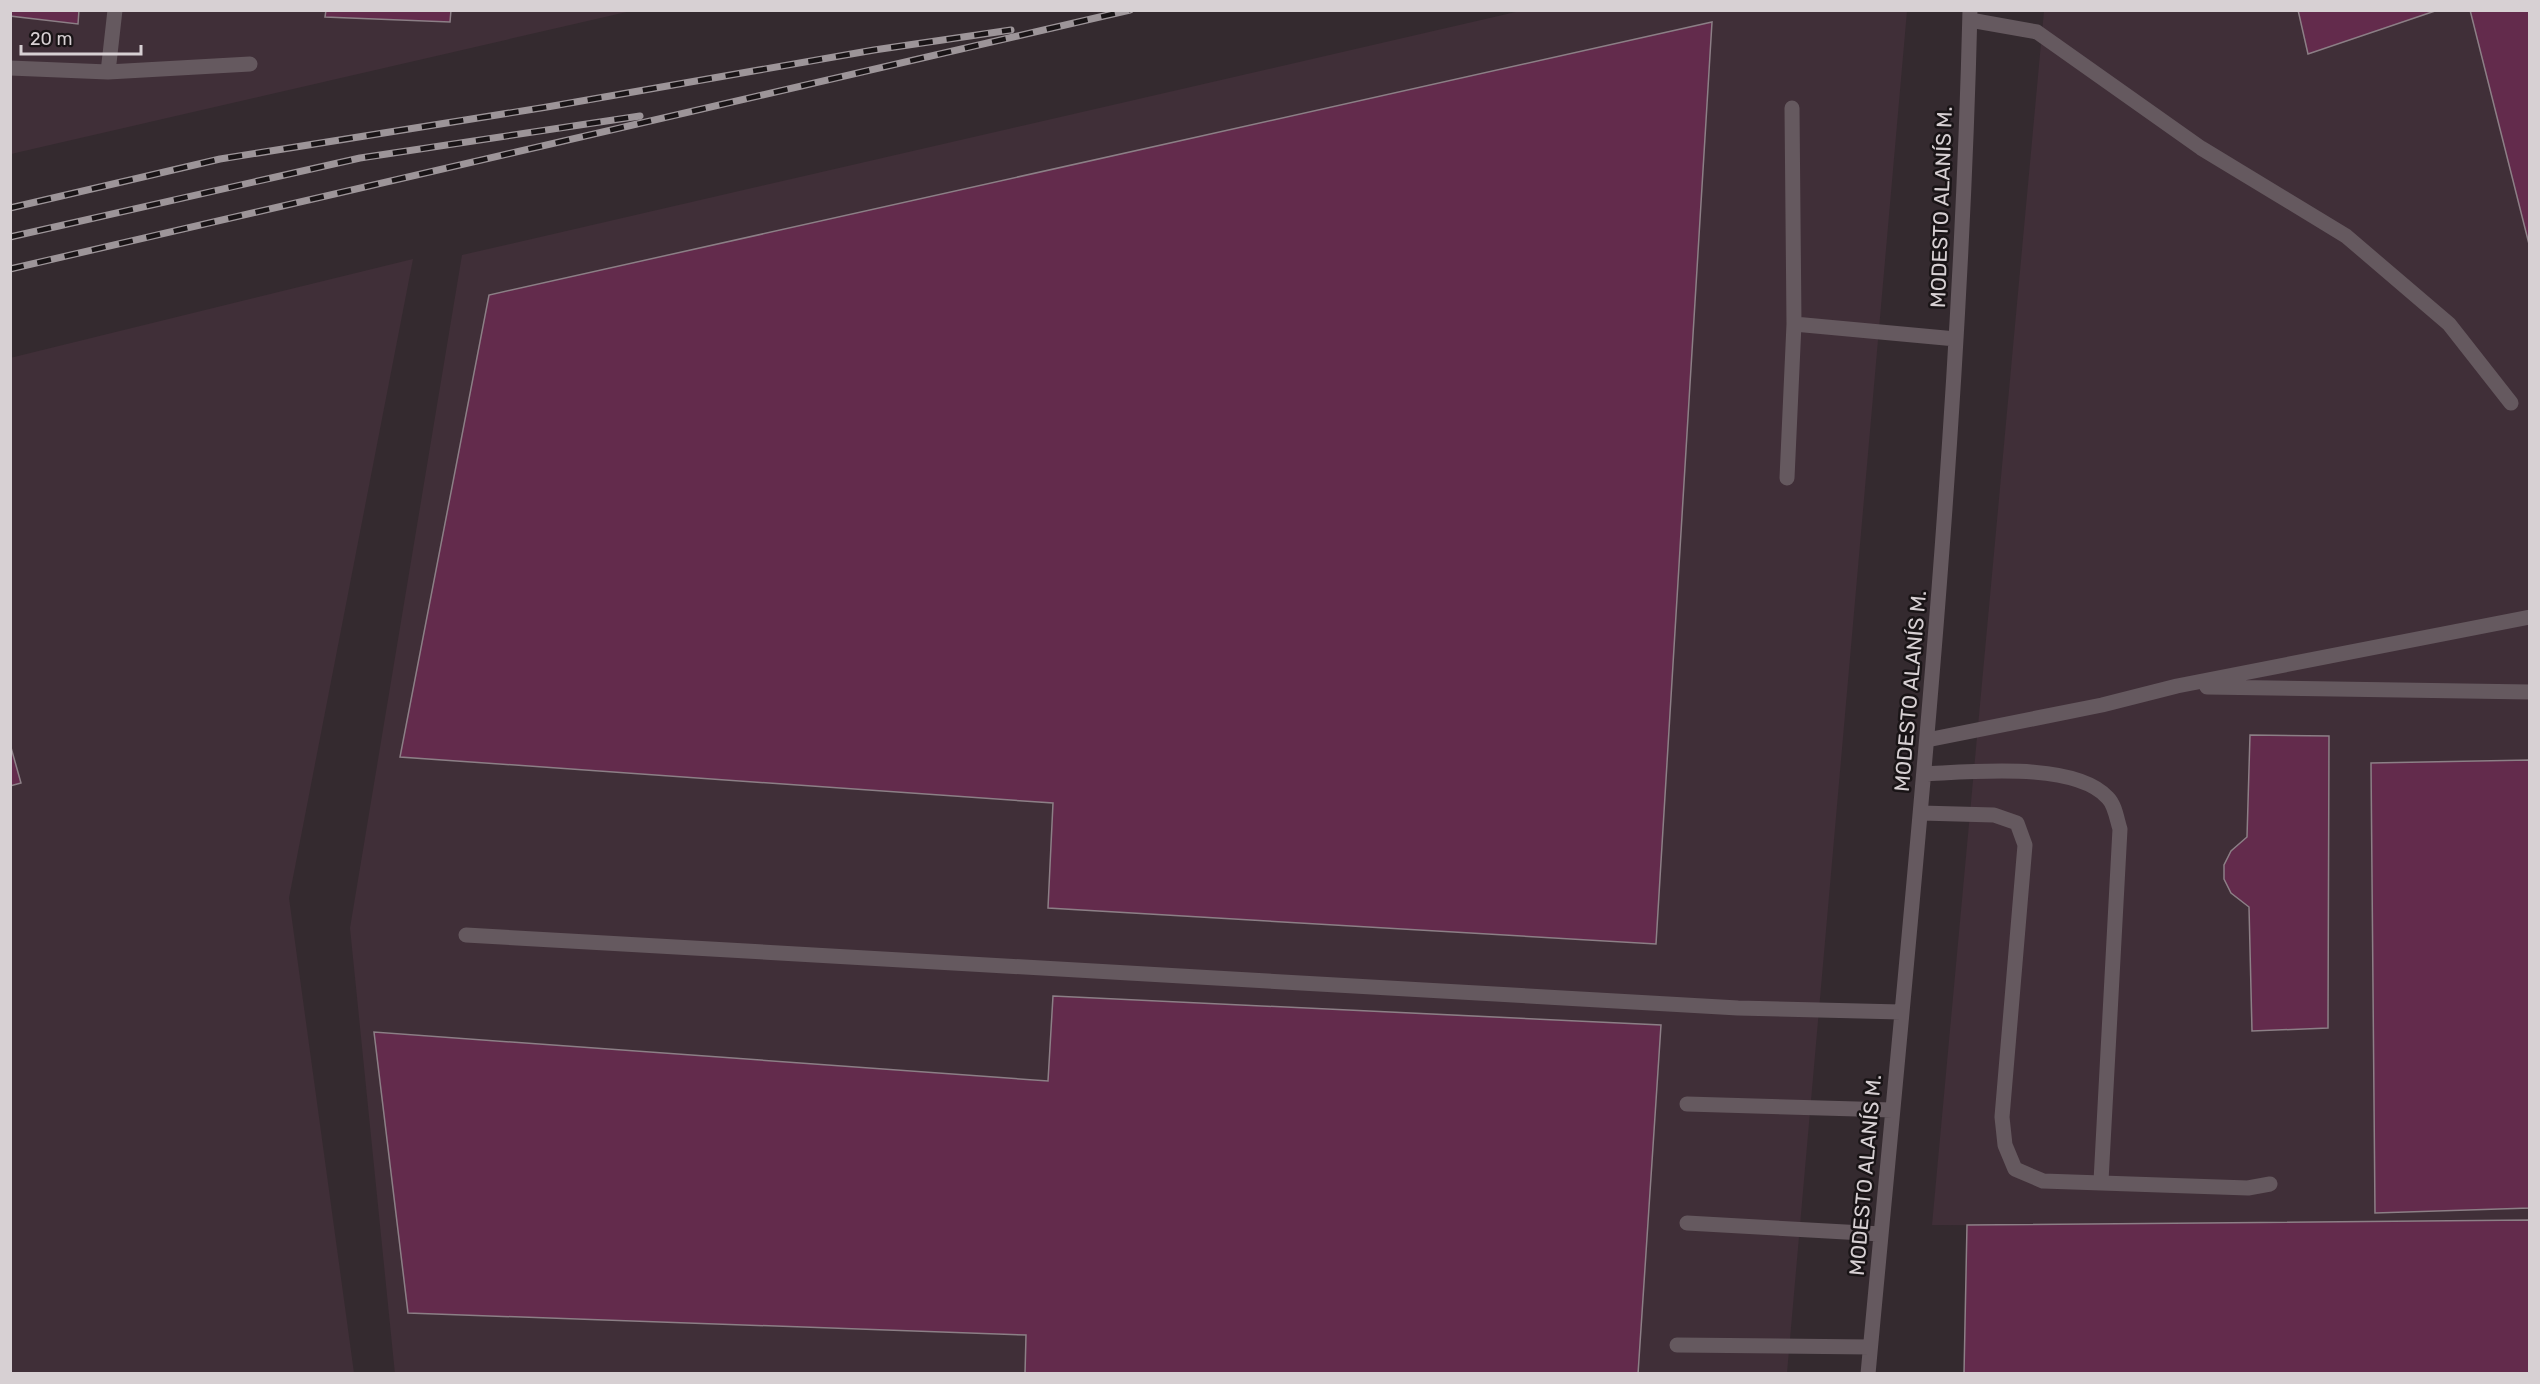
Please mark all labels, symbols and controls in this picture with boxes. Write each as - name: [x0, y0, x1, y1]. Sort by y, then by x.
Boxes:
- scale bar: [21, 18, 141, 56]
- text: 20 m: [30, 28, 72, 50]
- street label: MODESTO ALANÍS M.: [1925, 106, 1957, 308]
- street label: MODESTO ALANÍS M.: [1889, 589, 1931, 793]
- street label: MODESTO ALANÍS M.: [1844, 1073, 1886, 1277]

